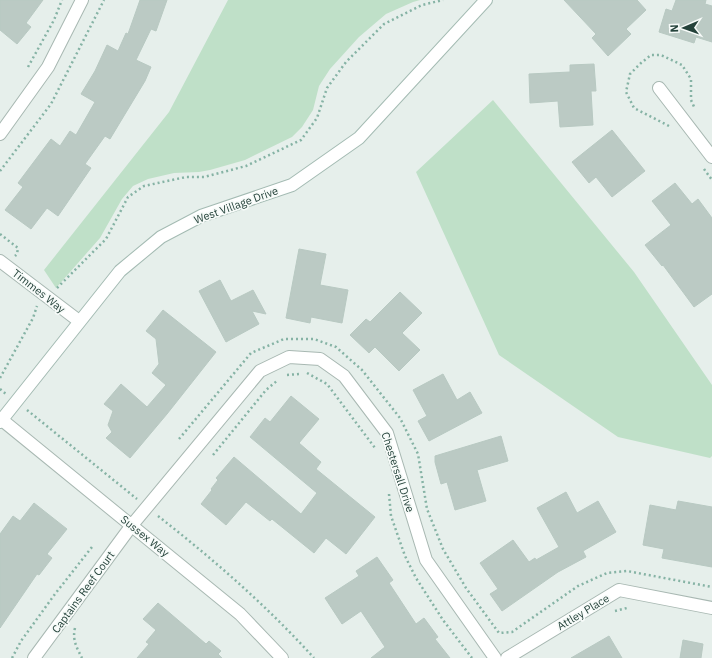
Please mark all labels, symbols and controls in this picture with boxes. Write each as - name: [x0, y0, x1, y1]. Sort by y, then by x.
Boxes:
- north arrow: [664, 8, 704, 48]
- text: N: [667, 24, 681, 33]
- street label: West Village Drive: [192, 183, 280, 227]
- street label: Timmes Way: [10, 266, 69, 316]
- street label: Chestersall Drive: [378, 430, 418, 514]
- street label: Sussex Way: [118, 512, 172, 560]
- street label: Captains Reef Court: [49, 548, 118, 636]
- street label: Attley Place: [554, 591, 612, 633]

